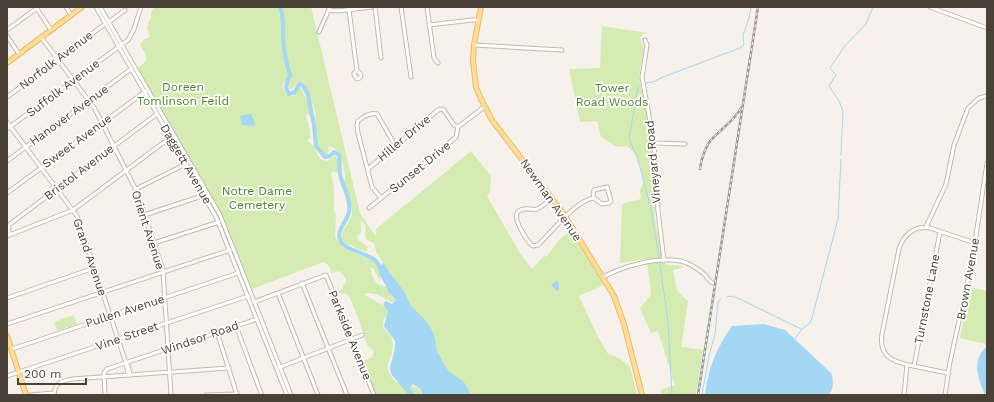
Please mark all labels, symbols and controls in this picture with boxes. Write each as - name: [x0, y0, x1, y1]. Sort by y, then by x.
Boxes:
- street label: Norfolk Avenue: [16, 28, 96, 92]
- street label: Suffolk Avenue: [24, 56, 102, 120]
- park label: Doreen Tomlinson Feild: [137, 80, 229, 108]
- park label: Tower Road Woods: [576, 81, 648, 109]
- street label: Hanover Avenue: [27, 82, 111, 148]
- street label: Sweet Avenue: [40, 111, 114, 171]
- street label: Hiller Drive: [375, 112, 433, 164]
- street label: Vineyard Road: [642, 120, 664, 204]
- street label: Daggett Avenue: [157, 121, 215, 207]
- street label: Sunset Drive: [387, 138, 453, 196]
- street label: Bristol Avenue: [41, 141, 117, 203]
- street label: Newman Avenue: [517, 156, 585, 244]
- park label: Notre Dame Cemetery: [222, 184, 292, 212]
- street label: Orient Avenue: [129, 189, 167, 271]
- street label: Grand Avenue: [70, 216, 110, 298]
- street label: Brown Avenue: [954, 237, 982, 321]
- street label: Turnstone Lane: [911, 253, 943, 345]
- street label: Parkside Avenue: [326, 288, 374, 382]
- street label: Pullen Avenue: [84, 292, 166, 330]
- street label: Windsor Road: [159, 318, 241, 358]
- street label: Vine Street: [94, 319, 160, 353]
- scale bar: [18, 360, 86, 386]
- text: 200 m: [24, 367, 61, 381]

